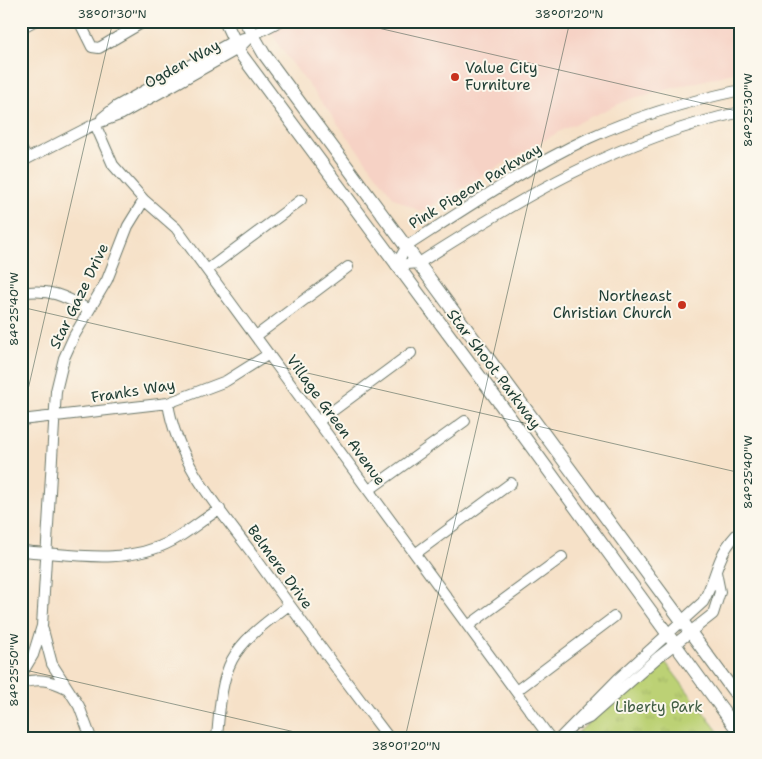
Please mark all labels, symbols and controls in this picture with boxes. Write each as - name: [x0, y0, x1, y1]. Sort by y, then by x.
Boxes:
- text: 38°01'30"N: [77, 6, 147, 22]
- text: 38°01'20"N: [534, 6, 604, 22]
- street label: Ogden Way: [141, 35, 223, 93]
- place label: Value City Furniture: [465, 58, 538, 95]
- marker: Value City Furniture: [449, 71, 461, 83]
- text: 84°25'30"W: [740, 73, 756, 147]
- street label: Pink Pigeon Parkway: [405, 138, 545, 234]
- street label: Star Gaze Drive: [45, 240, 113, 352]
- text: 84°25'40"W: [6, 272, 22, 346]
- place label: Northeast Christian Church: [553, 286, 672, 323]
- marker: Northeast Christian Church: [676, 299, 688, 311]
- street label: Star Shoot Parkway: [442, 305, 546, 433]
- street label: Village Green Avenue: [282, 351, 390, 489]
- street label: Franks Way: [90, 374, 176, 408]
- text: 84°25'40"W: [740, 435, 756, 509]
- street label: Belmere Drive: [243, 521, 317, 613]
- text: 84°25'50"W: [6, 633, 22, 707]
- park label: Liberty Park: [615, 697, 703, 717]
- text: 38°01'20"N: [371, 738, 441, 754]

